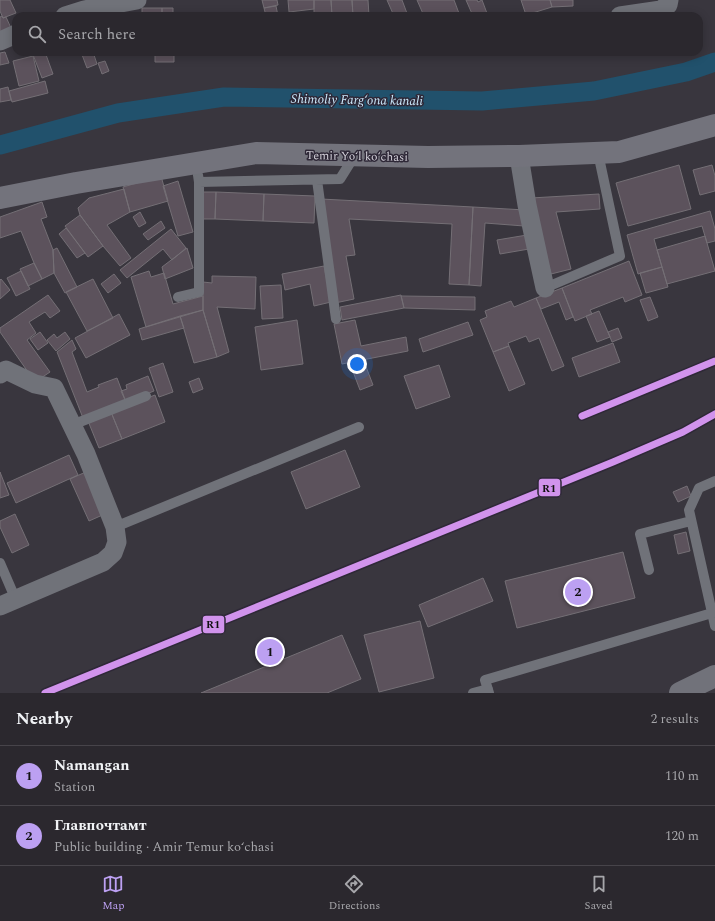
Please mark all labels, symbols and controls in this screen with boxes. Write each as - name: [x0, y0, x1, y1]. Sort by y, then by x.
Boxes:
- search box: [12, 12, 703, 56]
- icon: search: [26, 23, 48, 45]
- text: Search here: [58, 23, 136, 46]
- water label: Shimoliy Fargʻona kanali: [291, 89, 424, 111]
- street label: Temir Yoʻl koʻchasi: [306, 146, 409, 167]
- your location: [347, 354, 367, 374]
- line badge: R1: [538, 478, 561, 497]
- text: R1: [542, 480, 556, 497]
- pin: 2: [565, 577, 591, 607]
- line badge: R1: [202, 615, 225, 634]
- text: R1: [206, 616, 220, 633]
- pin: 1: [257, 637, 283, 667]
- text: Nearby: [16, 706, 72, 732]
- text: 2 results: [651, 709, 699, 729]
- text: Namangan: [54, 754, 129, 777]
- text: 1: [25, 766, 33, 786]
- text: 110 m: [665, 766, 699, 786]
- text: Station: [54, 777, 95, 797]
- text: Главпочтамт: [54, 814, 146, 837]
- text: 2: [25, 826, 33, 846]
- text: 120 m: [665, 826, 699, 846]
- text: Public building · Amir Temur koʻchasi: [54, 837, 274, 857]
- tab: Map: [102, 873, 124, 914]
- tab: Directions: [329, 873, 380, 914]
- tab: Saved: [585, 873, 613, 914]

